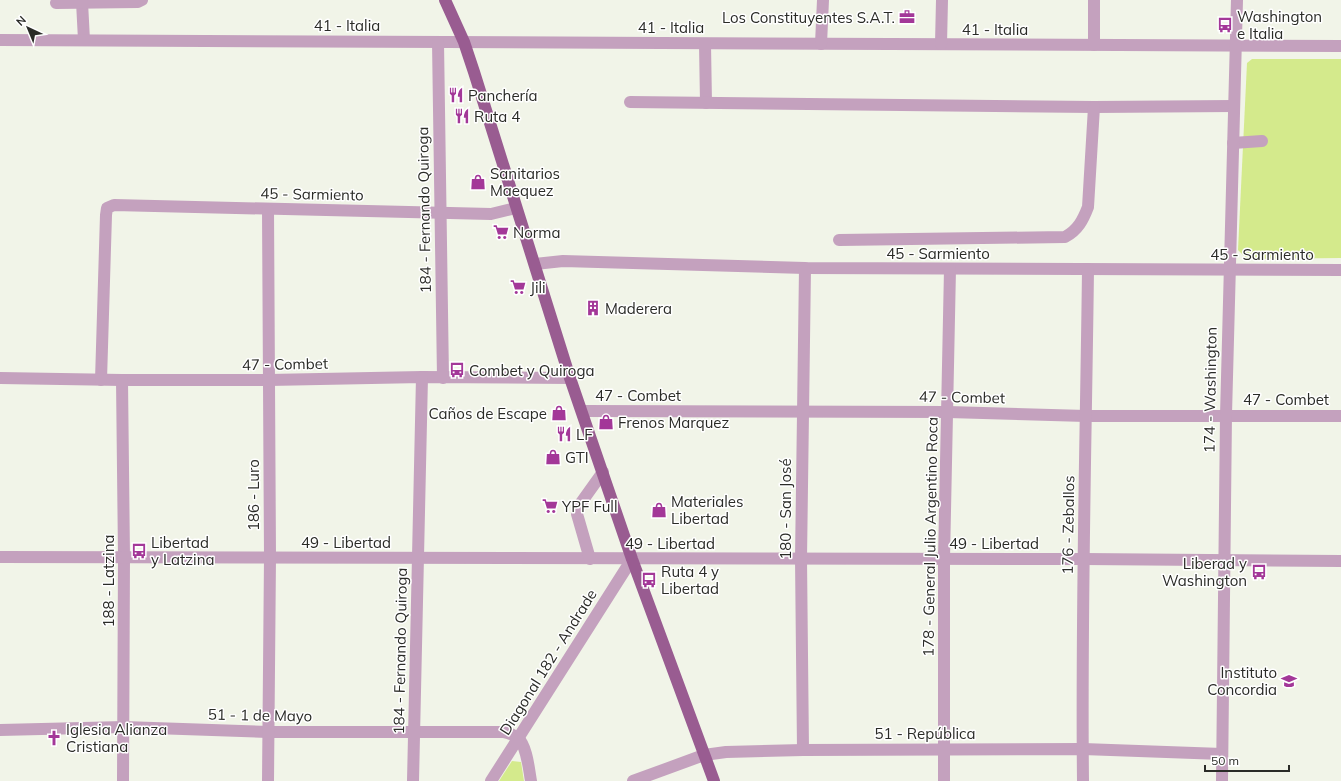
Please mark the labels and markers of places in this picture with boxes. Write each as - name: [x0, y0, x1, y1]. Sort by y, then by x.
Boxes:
- place label: Washington e Italia: [1237, 7, 1322, 43]
- place label: Los Constituyentes S.A.T.: [722, 8, 895, 27]
- office icon: Los Constituyentes S.A.T.: [898, 8, 916, 26]
- bus stop icon: Washington e Italia: [1216, 16, 1234, 34]
- restaurant icon: Panchería: [447, 86, 465, 104]
- place label: Panchería: [468, 86, 538, 105]
- restaurant icon: Ruta 4: [453, 107, 471, 125]
- place label: Ruta 4: [474, 107, 520, 126]
- place label: Sanitarios Maequez: [490, 164, 560, 200]
- shop icon: Sanitarios Maequez: [469, 173, 487, 191]
- supermarket icon: Norma: [492, 223, 510, 241]
- place label: Norma: [513, 223, 560, 242]
- supermarket icon: Jili: [509, 278, 527, 296]
- place label: Jili: [530, 278, 546, 297]
- building icon: Maderera: [584, 299, 602, 317]
- place label: Maderera: [605, 299, 672, 318]
- bus stop icon: Combet y Quiroga: [448, 361, 466, 379]
- place label: Combet y Quiroga: [469, 361, 594, 380]
- place label: Caños de Escape: [429, 404, 547, 423]
- shop icon: Caños de Escape: [550, 404, 568, 422]
- shop icon: Frenos Marquez: [597, 413, 615, 431]
- place label: Frenos Marquez: [618, 413, 730, 432]
- restaurant icon: LF: [555, 425, 573, 443]
- place label: LF: [576, 425, 593, 444]
- shop icon: GTI: [544, 448, 562, 466]
- place label: GTI: [565, 448, 589, 467]
- place label: Materiales Libertad: [671, 492, 743, 528]
- supermarket icon: YPF Full: [541, 497, 559, 515]
- place label: YPF Full: [561, 497, 617, 516]
- shop icon: Materiales Libertad: [650, 501, 668, 519]
- place label: Libertad y Latzina: [151, 533, 214, 569]
- bus stop icon: Libertad y Latzina: [130, 542, 148, 560]
- place label: Liberad y Washington: [1162, 554, 1247, 590]
- place label: Ruta 4 y Libertad: [661, 562, 719, 598]
- bus stop icon: Liberad y Washington: [1250, 563, 1268, 581]
- bus stop icon: Ruta 4 y Libertad: [640, 571, 658, 589]
- place label: Instituto Concordia: [1207, 663, 1277, 699]
- school or university icon: Instituto Concordia: [1280, 672, 1298, 690]
- place label: Iglesia Alianza Cristiana: [66, 720, 167, 756]
- church icon: Iglesia Alianza Cristiana: [45, 729, 63, 747]

